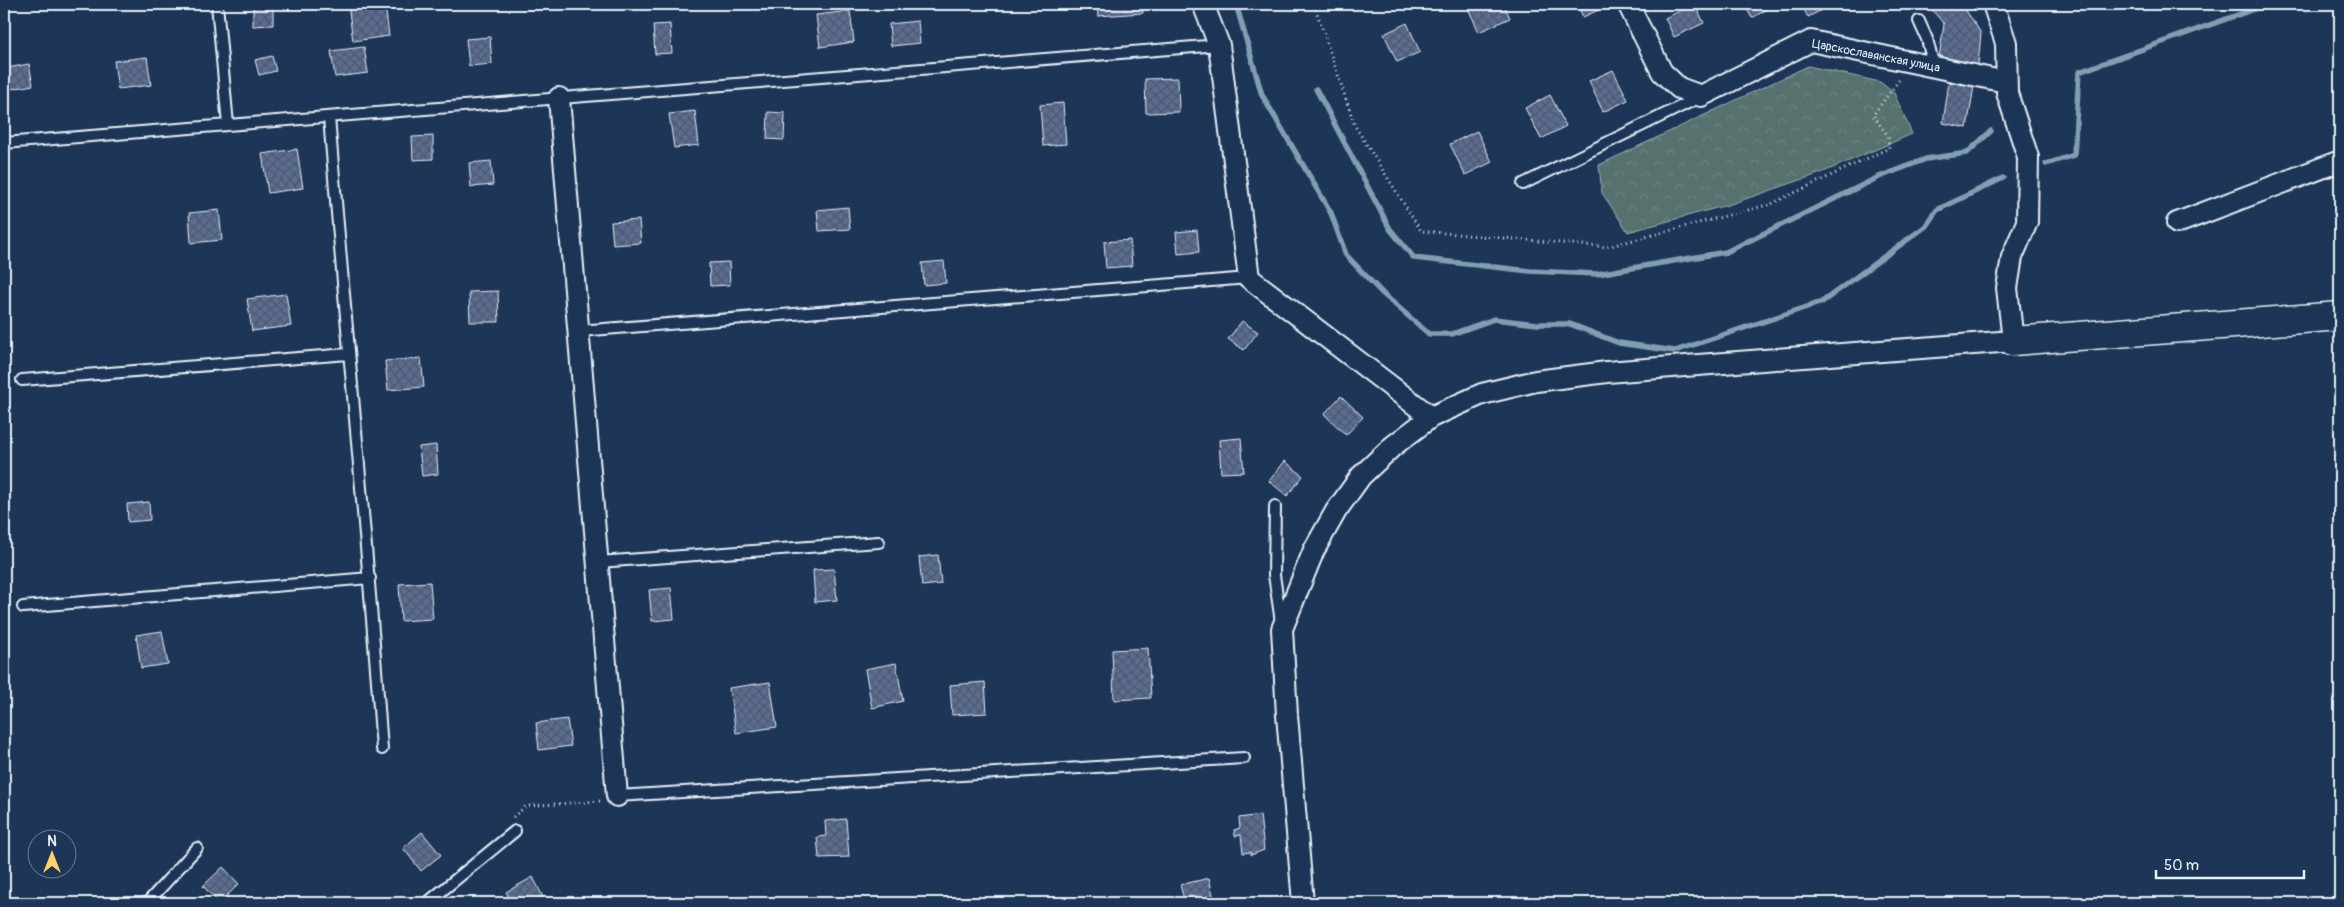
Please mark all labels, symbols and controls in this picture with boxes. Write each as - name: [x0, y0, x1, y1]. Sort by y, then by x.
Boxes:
- street label: Царскославянская улица: [1811, 36, 1942, 76]
- north arrow: [28, 830, 78, 880]
- text: N: [47, 833, 57, 850]
- scale bar: [2156, 847, 2304, 879]
- text: 50 m: [2164, 856, 2199, 875]

